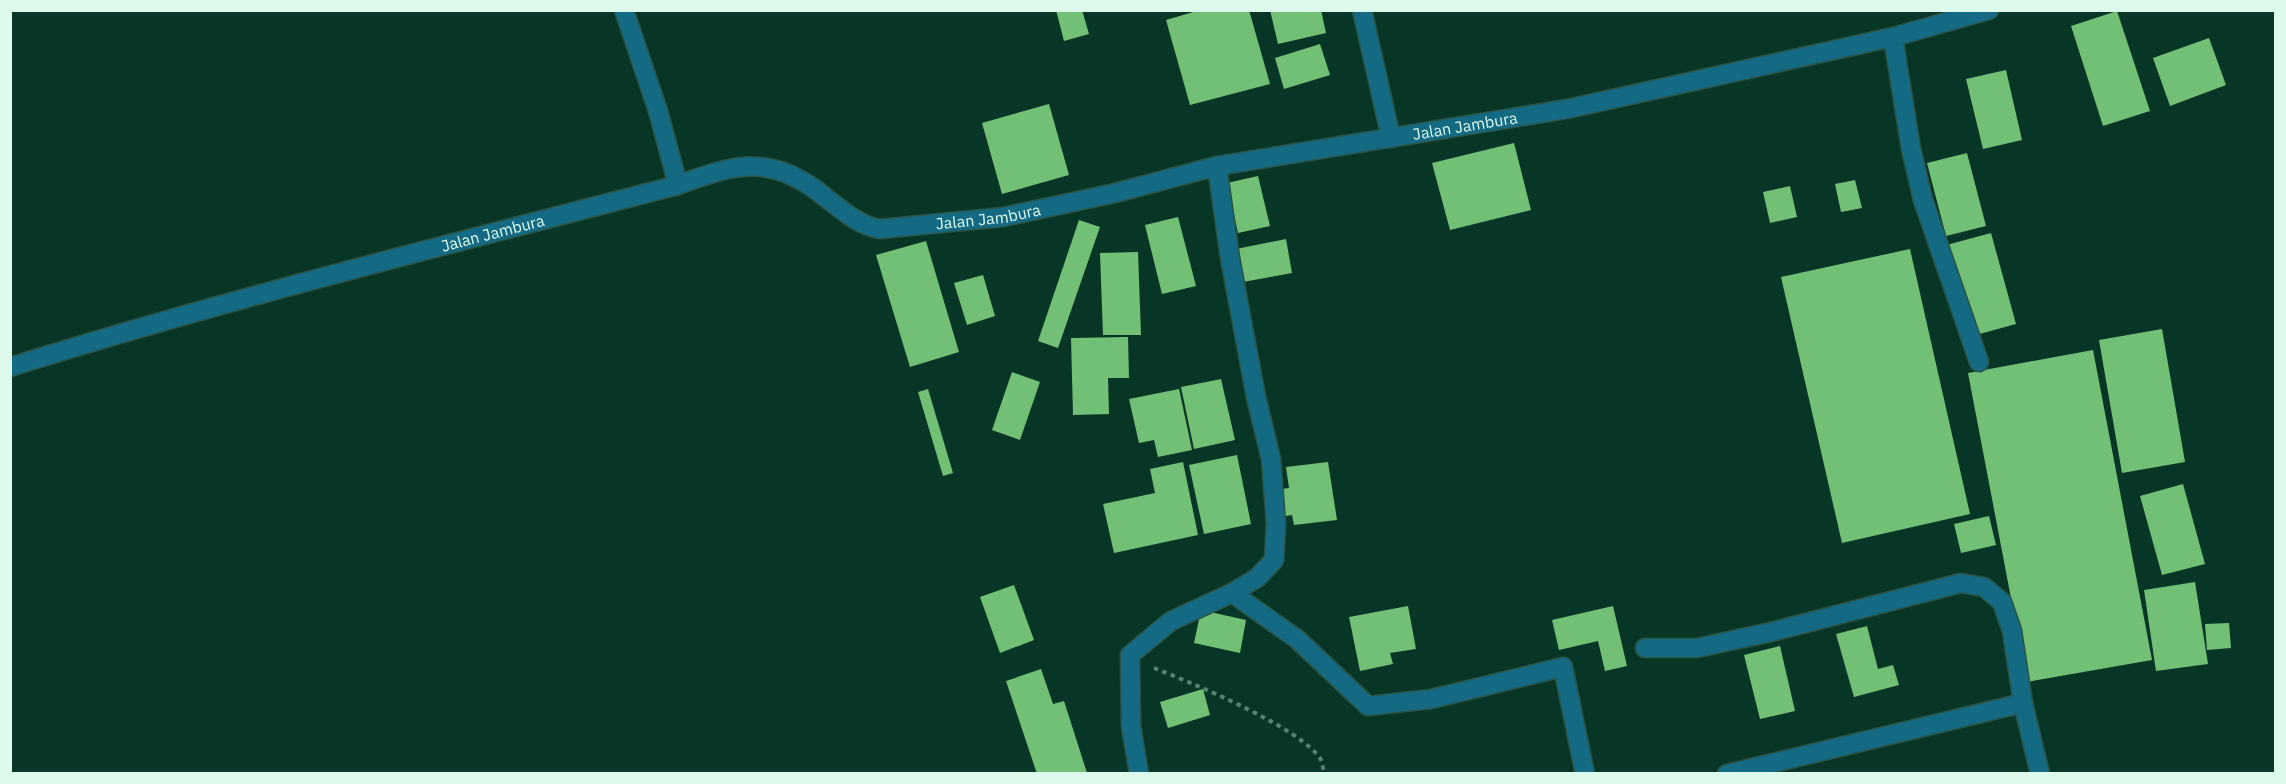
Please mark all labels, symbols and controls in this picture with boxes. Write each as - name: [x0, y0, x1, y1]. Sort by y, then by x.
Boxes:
- street label: Jalan Jambura: [1411, 107, 1519, 144]
- street label: Jalan Jambura: [935, 199, 1043, 234]
- street label: Jalan Jambura: [439, 210, 547, 256]

